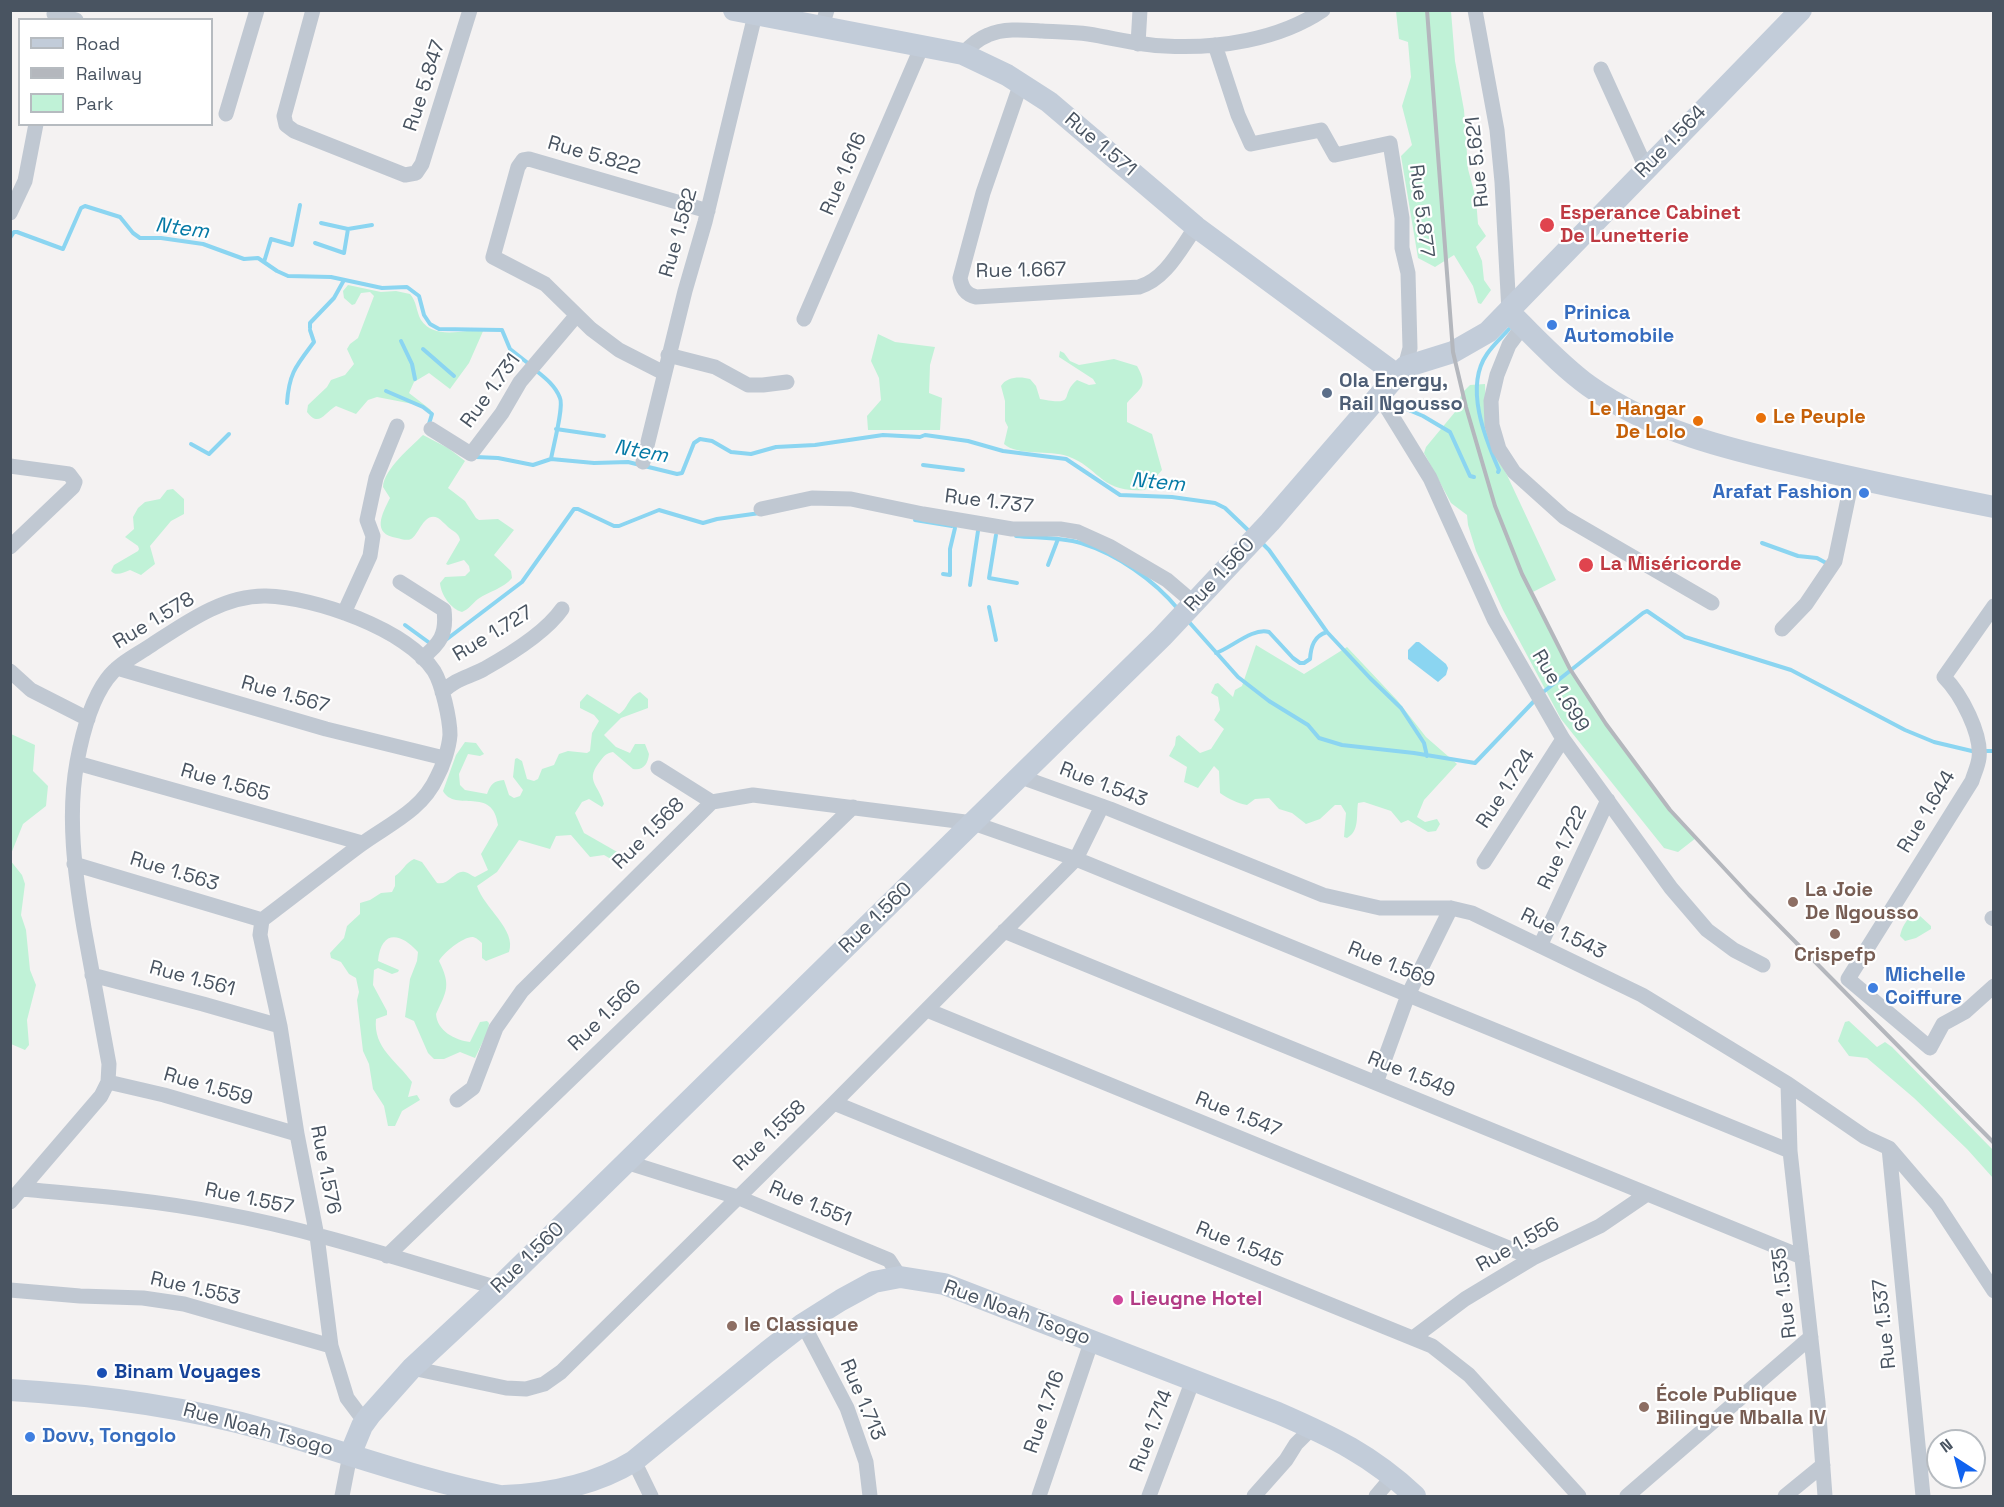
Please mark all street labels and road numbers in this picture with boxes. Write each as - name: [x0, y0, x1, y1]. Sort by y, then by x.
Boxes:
- street label: Rue 5.847: [399, 37, 451, 135]
- street label: Rue 1.564: [1630, 101, 1712, 183]
- street label: Rue 1.571: [1059, 108, 1141, 182]
- street label: Rue 5.621: [1461, 115, 1495, 209]
- street label: Rue 1.616: [816, 129, 872, 219]
- street label: Rue 5.822: [545, 131, 643, 181]
- street label: Rue 5.877: [1403, 163, 1439, 259]
- street label: Rue 1.582: [655, 186, 703, 280]
- street label: Rue 1.667: [976, 258, 1066, 284]
- street label: Rue 1.731: [456, 349, 526, 433]
- street label: Rue 1.737: [943, 485, 1035, 519]
- street label: Rue 1.560: [1180, 533, 1260, 617]
- street label: Rue 1.578: [109, 587, 199, 655]
- street label: Rue 1.727: [449, 601, 537, 667]
- street label: Rue 1.699: [1526, 645, 1594, 737]
- street label: Rue 1.567: [238, 671, 332, 719]
- street label: Rue 1.724: [1472, 745, 1540, 833]
- street label: Rue 1.543: [1056, 757, 1150, 813]
- street label: Rue 1.565: [178, 759, 272, 807]
- street label: Rue 1.644: [1893, 766, 1961, 858]
- street label: Rue 1.568: [608, 793, 690, 875]
- street label: Rue 1.722: [1533, 802, 1593, 894]
- street label: Rue 1.563: [127, 847, 221, 897]
- street label: Rue 1.560: [834, 877, 918, 959]
- street label: Rue 1.543: [1516, 903, 1610, 965]
- street label: Rue 1.569: [1344, 937, 1438, 993]
- street label: Rue 1.561: [146, 956, 238, 1002]
- street label: Rue 1.566: [564, 976, 646, 1056]
- street label: Rue 1.549: [1364, 1047, 1458, 1103]
- street label: Rue 1.559: [161, 1063, 255, 1111]
- street label: Rue 1.547: [1192, 1087, 1284, 1143]
- street label: Rue 1.558: [729, 1096, 811, 1176]
- street label: Rue 1.576: [305, 1123, 345, 1217]
- street label: Rue 1.551: [765, 1176, 855, 1232]
- street label: Rue 1.557: [202, 1178, 296, 1220]
- street label: Rue 1.556: [1472, 1212, 1564, 1278]
- street label: Rue 1.560: [486, 1217, 570, 1299]
- street label: Rue 1.545: [1192, 1217, 1286, 1273]
- street label: Rue 1.535: [1768, 1246, 1802, 1340]
- street label: Rue 1.553: [148, 1267, 242, 1311]
- street label: Rue Noah Tsogo: [940, 1275, 1094, 1351]
- street label: Rue 1.537: [1868, 1278, 1902, 1370]
- street label: Rue 1.713: [834, 1356, 890, 1444]
- street label: Rue 1.716: [1020, 1367, 1070, 1457]
- street label: Rue 1.714: [1125, 1386, 1179, 1476]
- street label: Rue Noah Tsogo: [180, 1398, 336, 1462]

